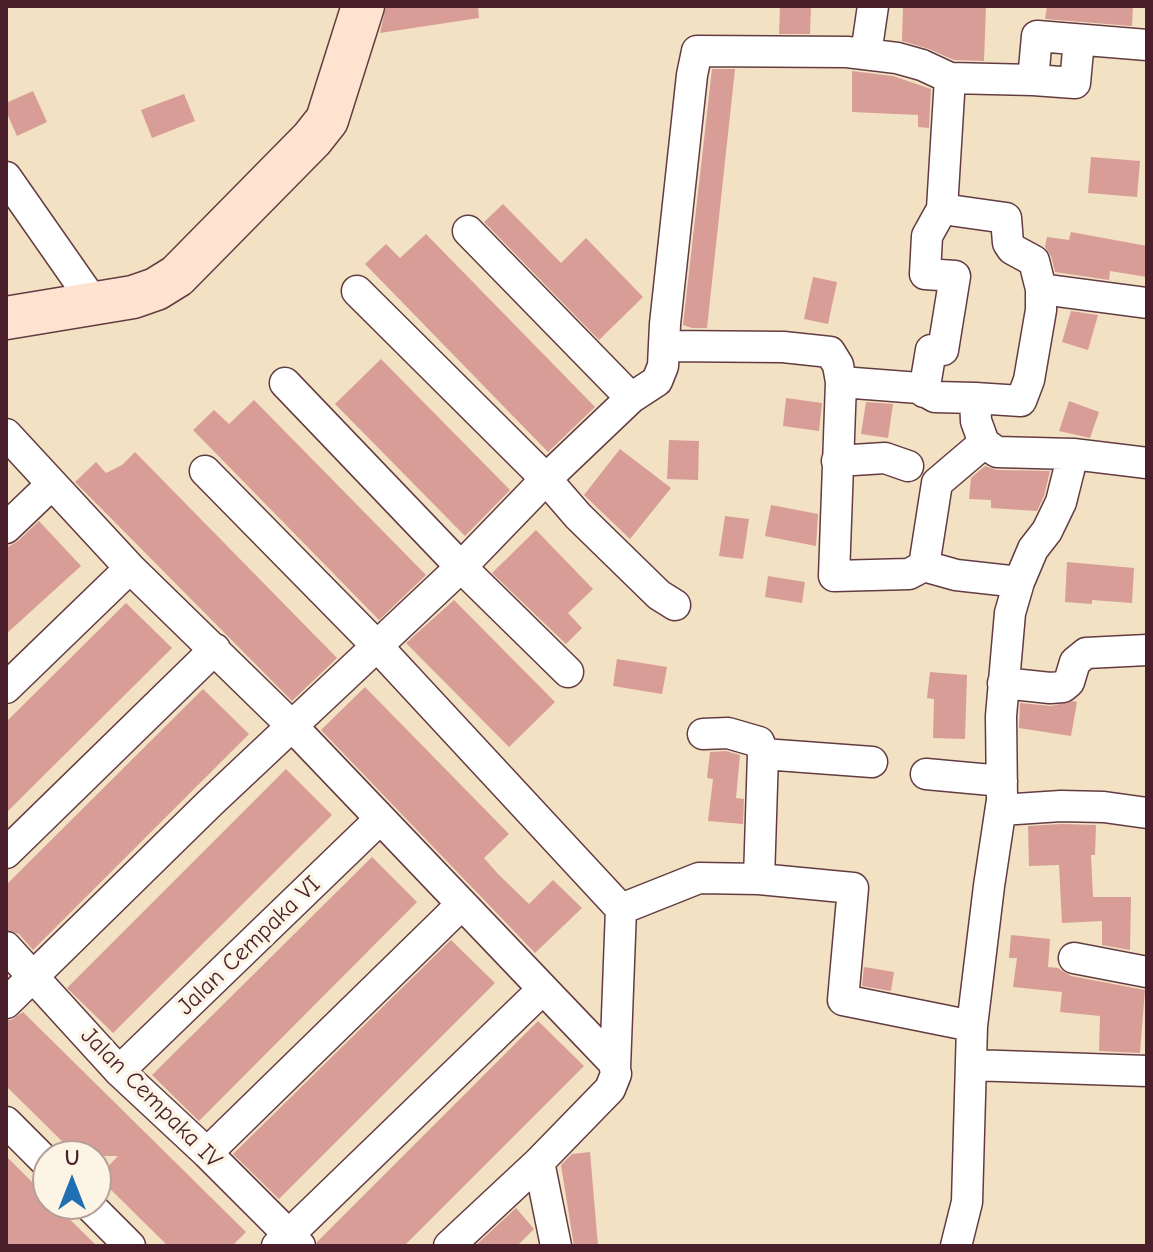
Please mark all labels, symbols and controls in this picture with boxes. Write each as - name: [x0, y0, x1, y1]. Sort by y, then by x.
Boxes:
- street label: Jalan Cempaka VI: [171, 870, 327, 1022]
- street label: Jalan Cempaka IV: [74, 1021, 228, 1175]
- north arrow: [32, 1140, 112, 1220]
- text: U: [65, 1145, 79, 1171]

